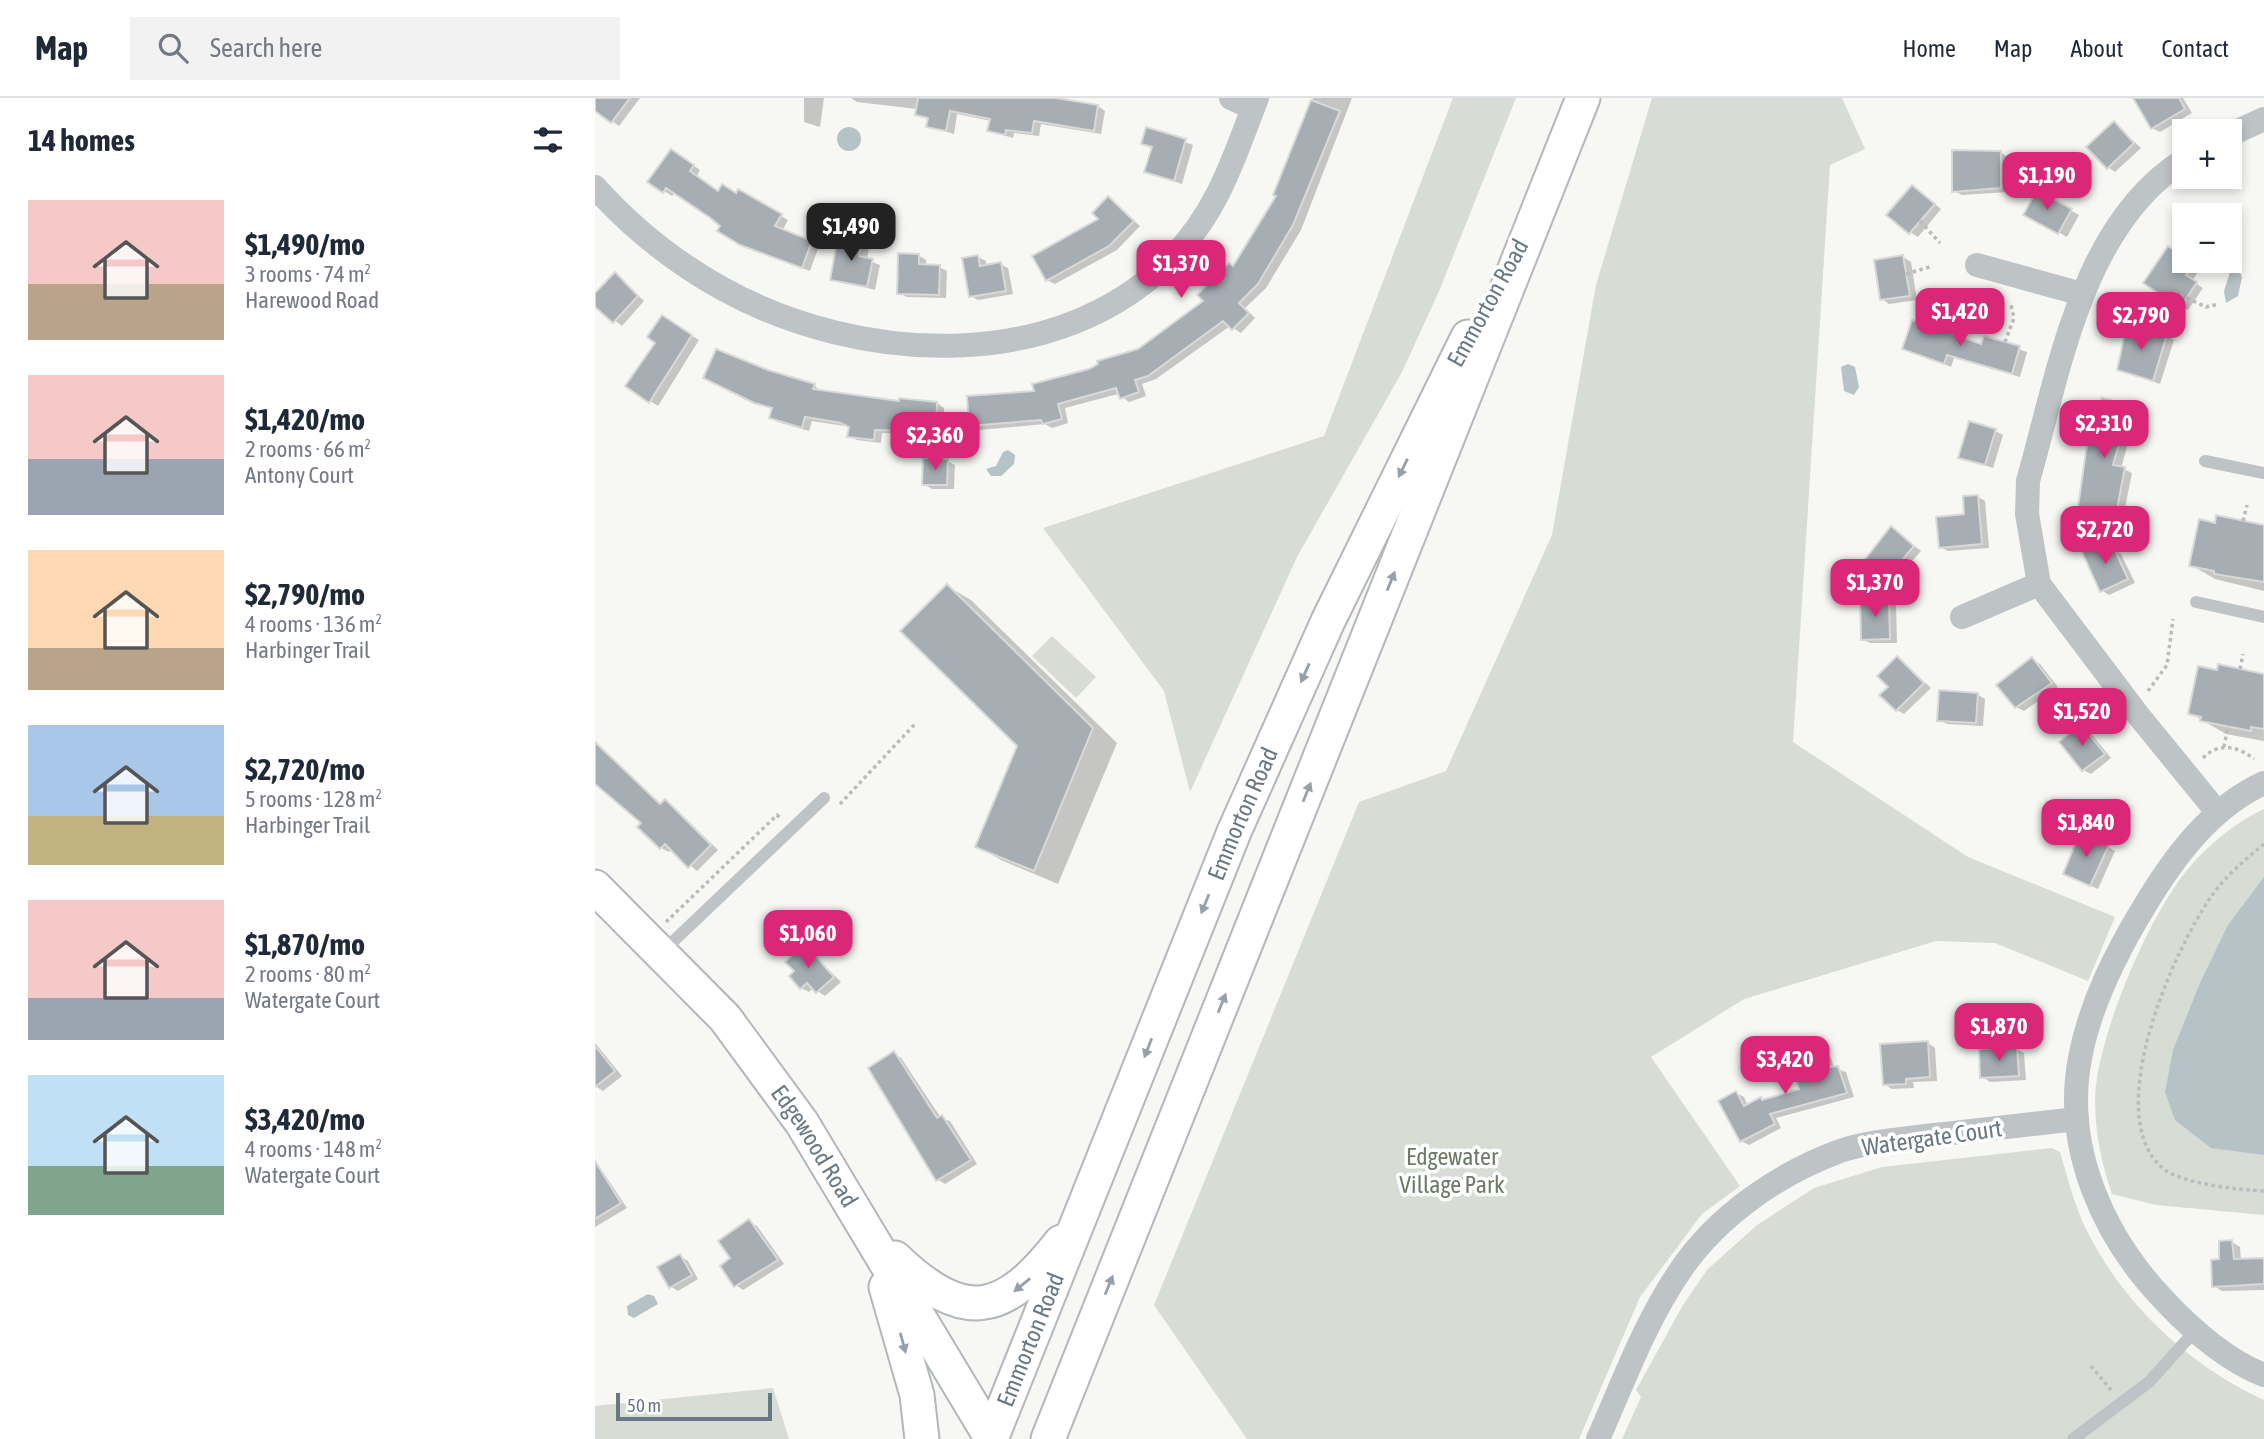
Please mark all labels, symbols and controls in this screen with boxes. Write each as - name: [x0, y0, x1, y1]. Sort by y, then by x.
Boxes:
- search box: [130, 17, 620, 80]
- text: Map: [35, 29, 88, 67]
- icon: search: [154, 29, 192, 67]
- text: Search here: [210, 33, 322, 63]
- text: Home: [1902, 35, 1956, 62]
- text: Map: [1994, 35, 2032, 62]
- text: About: [2070, 35, 2123, 62]
- text: Contact: [2161, 35, 2229, 62]
- map controls: [2172, 119, 2242, 273]
- button: +: [2172, 119, 2242, 189]
- icon: filters: [529, 121, 567, 159]
- text: 14 homes: [28, 123, 135, 157]
- pin: $1,190: [1990, 152, 2104, 212]
- text: $1,190: [2019, 162, 2076, 188]
- button: −: [2172, 203, 2242, 273]
- pin: $1,490: [794, 204, 908, 263]
- text: $1,490: [823, 213, 880, 239]
- text: $1,490/mo: [245, 227, 365, 261]
- icon: home: [84, 228, 168, 312]
- street label: Emmorton Road: [1441, 234, 1534, 371]
- pin: $1,370: [1124, 240, 1238, 300]
- text: $1,370: [1153, 250, 1210, 276]
- text: 3 rooms · 74 m²: [245, 261, 371, 287]
- text: Harewood Road: [245, 287, 379, 313]
- pin: $1,420: [1903, 288, 2017, 348]
- pin: $2,790: [2084, 292, 2198, 352]
- text: $1,420: [1932, 298, 1989, 324]
- text: $2,790: [2113, 302, 2170, 328]
- pin: $2,310: [2047, 400, 2161, 460]
- text: $1,420/mo: [245, 402, 365, 436]
- icon: home: [84, 403, 168, 487]
- text: $2,310: [2076, 410, 2133, 436]
- pin: $2,360: [878, 412, 992, 472]
- text: $2,360: [907, 422, 964, 448]
- text: 2 rooms · 66 m²: [245, 436, 371, 462]
- one-way arrow: [1397, 458, 1408, 478]
- text: Antony Court: [245, 462, 354, 488]
- pin: $2,720: [2048, 506, 2162, 566]
- text: $2,720: [2077, 516, 2134, 542]
- pin: $1,370: [1818, 560, 1932, 619]
- text: $1,370: [1847, 569, 1904, 595]
- one-way arrow: [1386, 570, 1397, 591]
- text: $2,790/mo: [245, 577, 365, 611]
- icon: home: [84, 578, 168, 662]
- text: 4 rooms · 136 m²: [245, 611, 382, 637]
- text: Harbinger Trail: [245, 637, 370, 663]
- one-way arrow: [1299, 663, 1311, 683]
- pin: $1,520: [2025, 688, 2139, 748]
- text: $1,520: [2054, 698, 2111, 724]
- street label: Emmorton Road: [1202, 743, 1283, 884]
- text: $2,720/mo: [245, 752, 365, 786]
- icon: home: [84, 753, 168, 837]
- one-way arrow: [1301, 781, 1312, 802]
- text: 5 rooms · 128 m²: [245, 786, 382, 812]
- pin: $1,840: [2029, 800, 2143, 859]
- text: $1,840: [2058, 809, 2115, 835]
- text: Harbinger Trail: [245, 812, 370, 838]
- one-way arrow: [1199, 894, 1210, 915]
- pin: $1,060: [751, 910, 865, 970]
- text: $1,060: [780, 920, 837, 946]
- text: $1,870/mo: [245, 927, 365, 961]
- icon: home: [84, 928, 168, 1012]
- text: 2 rooms · 80 m²: [245, 961, 371, 987]
- text: Watergate Court: [245, 987, 380, 1013]
- one-way arrow: [1216, 993, 1228, 1013]
- pin: $1,870: [1942, 1004, 2056, 1063]
- text: $1,870: [1971, 1013, 2028, 1039]
- pin: $3,420: [1728, 1037, 1842, 1096]
- one-way arrow: [1143, 1038, 1154, 1059]
- text: $3,420: [1757, 1046, 1814, 1072]
- street label: Edgewood Road: [766, 1080, 863, 1212]
- text: $3,420/mo: [245, 1102, 365, 1136]
- icon: home: [84, 1103, 168, 1187]
- street label: Watergate Court: [1860, 1114, 2004, 1161]
- text: 4 rooms · 148 m²: [245, 1136, 382, 1162]
- park label: Edgewater Village Park: [1399, 1143, 1505, 1198]
- text: Watergate Court: [245, 1162, 380, 1188]
- street label: Emmorton Road: [991, 1269, 1069, 1410]
- one-way arrow: [1104, 1274, 1115, 1295]
- one-way arrow: [1014, 1278, 1032, 1293]
- one-way arrow: [898, 1332, 909, 1354]
- scale bar: [616, 1390, 772, 1422]
- text: 50 m: [627, 1394, 661, 1416]

